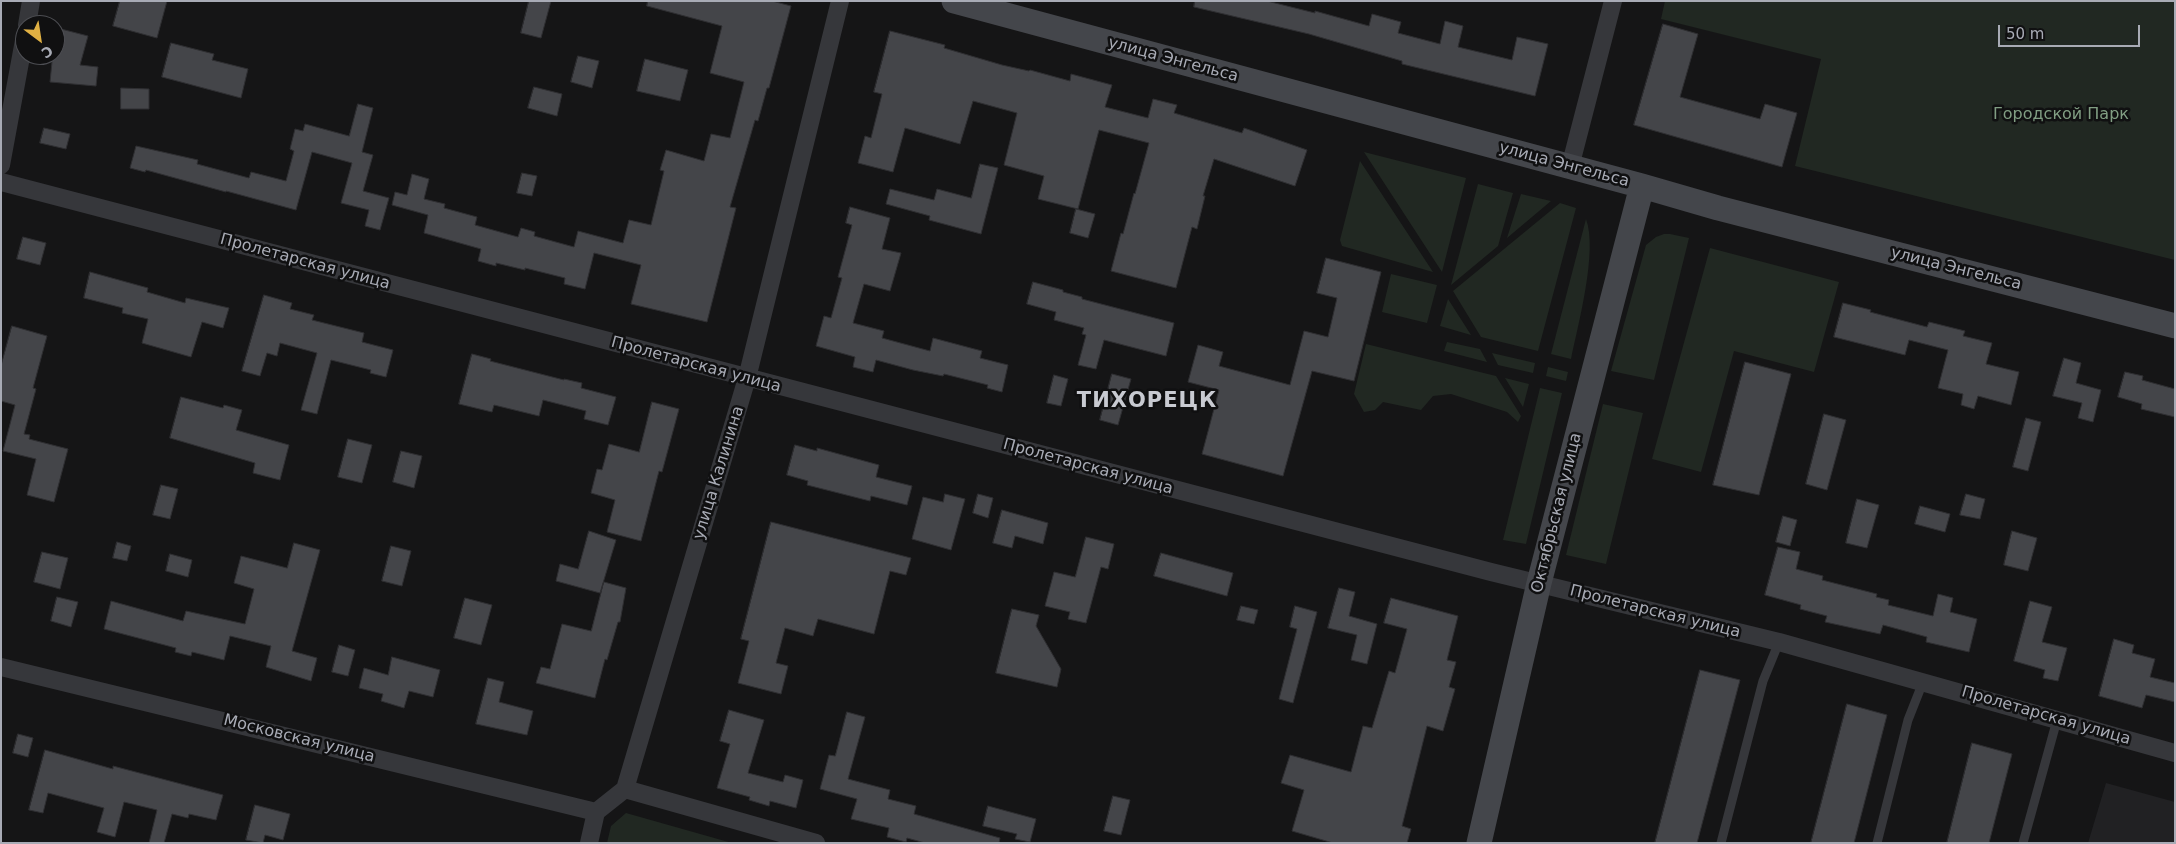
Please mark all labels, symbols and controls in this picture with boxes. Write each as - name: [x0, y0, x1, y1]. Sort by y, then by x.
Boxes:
- north arrow: [15, 15, 65, 65]
- scale bar: [2001, 15, 2144, 47]
- text: 50 m: [2006, 25, 2044, 43]
- street label: улица Энгельса: [1106, 33, 1240, 87]
- text: С: [39, 42, 56, 62]
- park label: Городской Парк: [1993, 105, 2129, 125]
- street label: улица Энгельса: [1497, 138, 1631, 192]
- street label: Пролетарская улица: [218, 230, 392, 294]
- street label: улица Энгельса: [1889, 243, 2023, 295]
- street label: Пролетарская улица: [609, 333, 783, 397]
- district label: ТИХОРЕЦК: [1076, 389, 1218, 415]
- street label: улица Калинина: [690, 404, 748, 542]
- street label: Октябрьская улица: [1528, 431, 1586, 595]
- street label: Пролетарская улица: [1001, 435, 1175, 499]
- street label: Пролетарская улица: [1568, 582, 1742, 642]
- street label: Пролетарская улица: [1959, 683, 2133, 749]
- street label: Московская улица: [221, 711, 377, 767]

